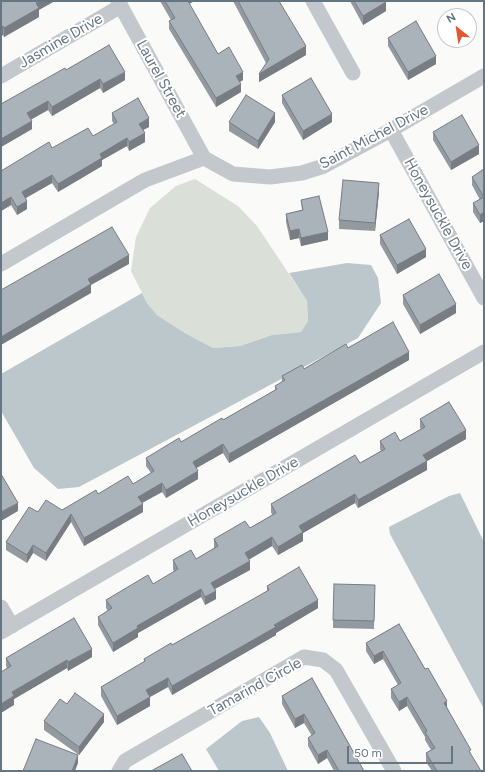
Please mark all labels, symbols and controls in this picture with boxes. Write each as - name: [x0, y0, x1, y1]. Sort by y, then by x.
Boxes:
- north arrow: [437, 8, 477, 48]
- street label: Jasmine Drive: [16, 10, 106, 72]
- text: N: [444, 10, 458, 26]
- street label: Laurel Street: [132, 37, 190, 121]
- street label: Saint Michel Drive: [317, 101, 431, 173]
- street label: Honeysuckle Drive: [400, 155, 476, 273]
- street label: Honeysuckle Drive: [184, 453, 302, 531]
- street label: Tamarind Circle: [205, 654, 305, 720]
- scale bar: [349, 738, 455, 764]
- text: 50 m: [354, 746, 382, 760]

